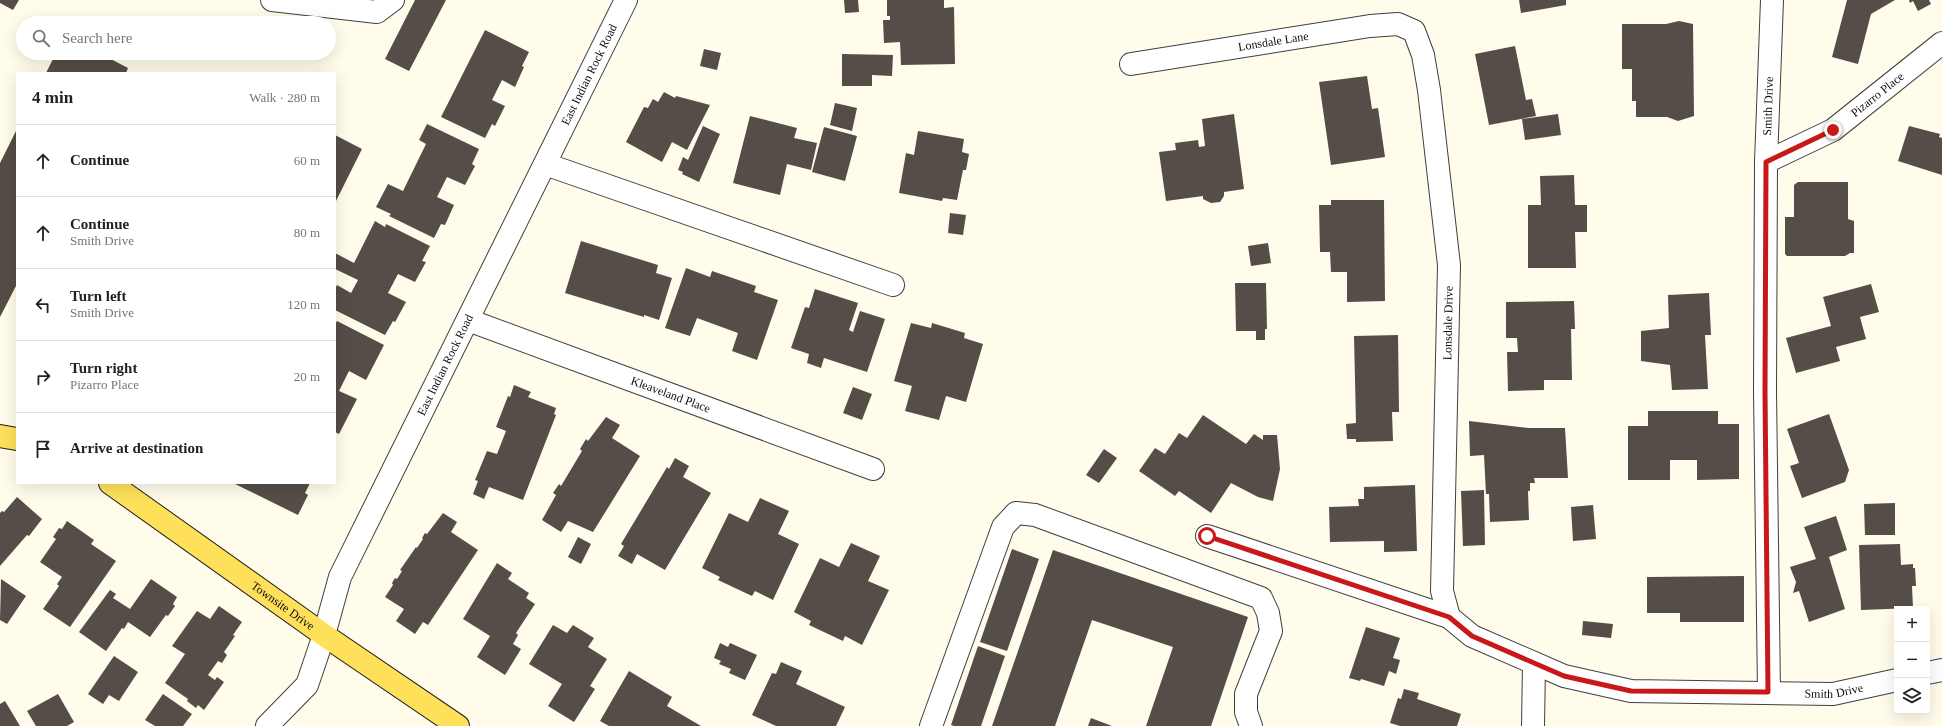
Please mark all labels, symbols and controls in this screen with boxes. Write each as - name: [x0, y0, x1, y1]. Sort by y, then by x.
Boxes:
- search box: [16, 16, 336, 60]
- street label: East Indian Rock Road: [558, 22, 620, 127]
- icon: search: [30, 27, 52, 49]
- street label: Lonsdale Lane: [1237, 29, 1309, 54]
- text: Search here: [62, 30, 132, 46]
- street label: Pizarro Place: [1848, 69, 1907, 120]
- street label: Smith Drive: [1760, 76, 1776, 136]
- text: 4 min: [32, 88, 73, 107]
- text: Walk · 280 m: [249, 90, 320, 105]
- route end: [1824, 121, 1842, 139]
- icon: ahead: [32, 150, 54, 172]
- text: Continue: [70, 152, 129, 168]
- text: 60 m: [294, 153, 320, 168]
- text: Continue: [70, 216, 129, 232]
- icon: ahead: [32, 222, 54, 244]
- text: 80 m: [294, 225, 320, 240]
- text: Smith Drive: [70, 233, 134, 248]
- street label: Lonsdale Drive: [1440, 286, 1456, 360]
- text: Turn left: [70, 288, 127, 304]
- icon: left: [32, 294, 54, 316]
- text: 120 m: [287, 297, 320, 312]
- text: Smith Drive: [70, 305, 134, 320]
- street label: East Indian Rock Road: [414, 312, 476, 418]
- text: Turn right: [70, 360, 137, 376]
- icon: right: [32, 366, 54, 388]
- text: 20 m: [294, 369, 320, 384]
- street label: Kleaveland Place: [629, 374, 712, 416]
- text: Pizarro Place: [70, 377, 139, 392]
- icon: arrive: [32, 438, 54, 460]
- text: Arrive at destination: [70, 440, 203, 456]
- route start: [1198, 527, 1216, 545]
- street label: Townsite Drive: [249, 579, 317, 633]
- map controls: [1894, 606, 1930, 714]
- button: +: [1894, 606, 1930, 642]
- button: −: [1894, 642, 1930, 678]
- button: layers: [1894, 678, 1930, 714]
- street label: Smith Drive: [1804, 681, 1864, 701]

